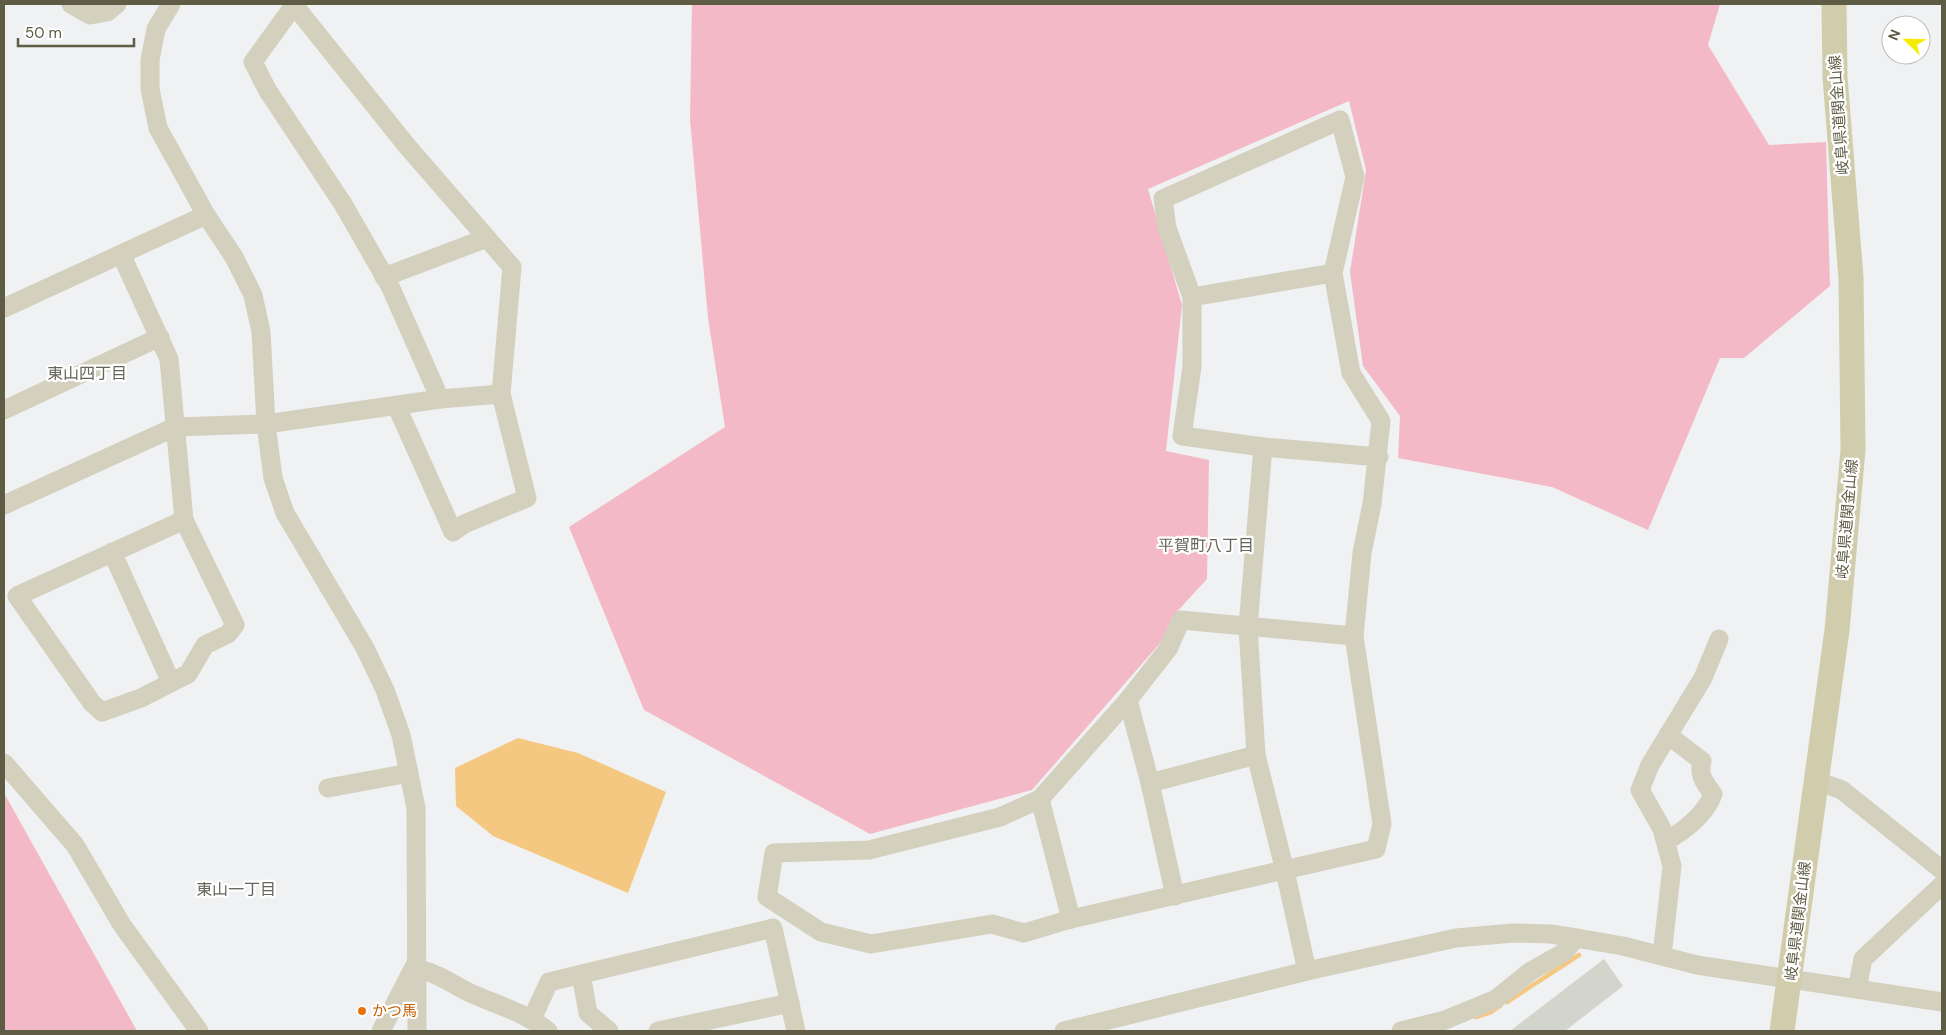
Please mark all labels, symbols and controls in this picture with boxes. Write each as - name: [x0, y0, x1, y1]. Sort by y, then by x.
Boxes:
- scale bar: [18, 15, 134, 47]
- north arrow: [1881, 15, 1931, 65]
- text: 50 m: [25, 23, 62, 43]
- text: N: [1884, 27, 1904, 43]
- street label: 岐阜県道関金山線: [1825, 54, 1853, 176]
- district label: 東山四丁目: [47, 363, 127, 384]
- street label: 岐阜県道関金山線: [1832, 458, 1862, 580]
- district label: 平賀町八丁目: [1158, 535, 1254, 556]
- street label: 岐阜県道関金山線: [1781, 860, 1815, 982]
- district label: 東山一丁目: [196, 879, 276, 900]
- place label: かつ馬: [372, 1001, 417, 1021]
- marker: かつ馬: [356, 1005, 368, 1017]

